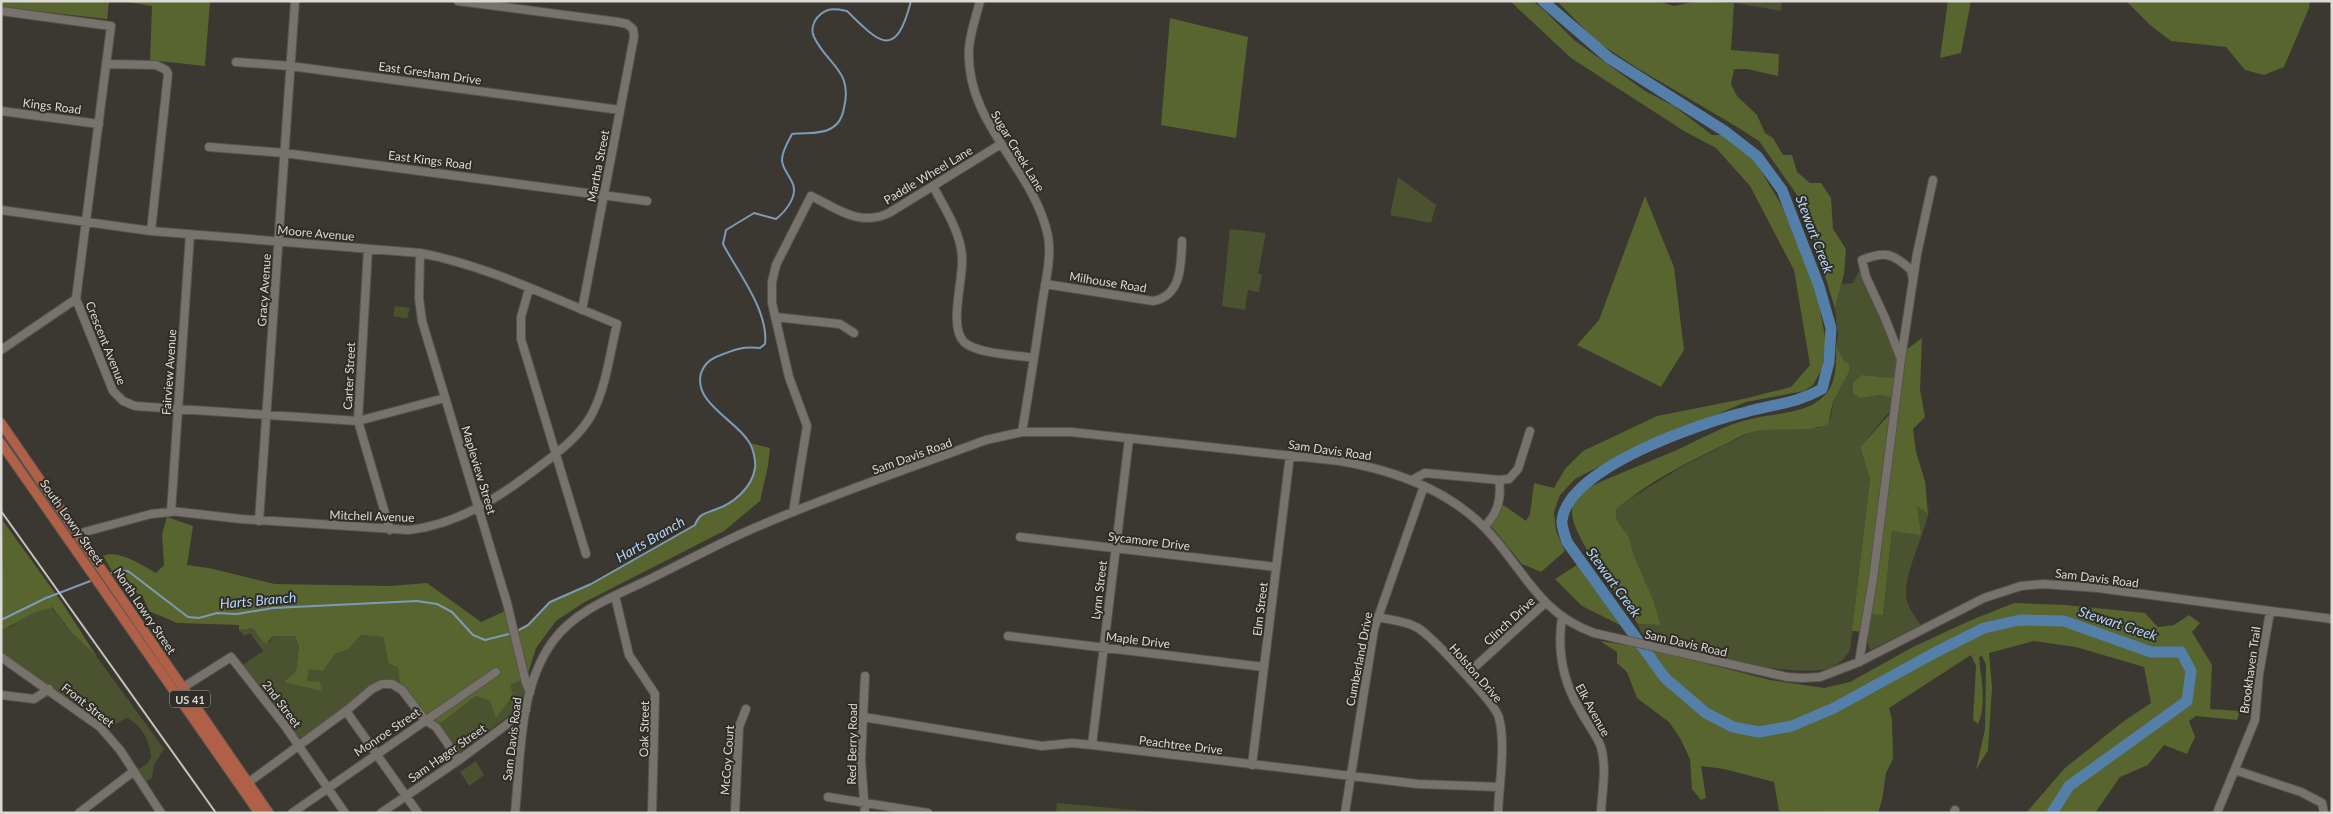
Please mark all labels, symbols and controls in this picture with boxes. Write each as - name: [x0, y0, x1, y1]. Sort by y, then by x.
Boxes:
- street label: East Gresham Drive: [377, 58, 483, 88]
- street label: Kings Road: [22, 95, 82, 117]
- street label: Sugar Creek Lane: [988, 108, 1048, 194]
- street label: Martha Street: [584, 128, 612, 203]
- street label: Paddle Wheel Lane: [881, 142, 975, 208]
- street label: East Kings Road: [387, 147, 473, 173]
- water label: Stewart Creek: [1792, 193, 1838, 276]
- street label: Moore Avenue: [277, 222, 355, 244]
- street label: Gracy Avenue: [254, 253, 274, 327]
- street label: Milhouse Road: [1068, 268, 1148, 296]
- street label: Crescent Avenue: [82, 299, 130, 387]
- street label: Fairview Avenue: [159, 329, 179, 415]
- street label: Carter Street: [340, 341, 358, 410]
- street label: Mapleview Street: [458, 424, 500, 517]
- street label: Sam Davis Road: [870, 435, 954, 477]
- street label: Sam Davis Road: [1287, 437, 1373, 463]
- street label: South Lowry Street: [37, 476, 107, 568]
- street label: Mitchell Avenue: [329, 507, 415, 525]
- water label: Harts Branch: [613, 513, 687, 565]
- street label: Sycamore Drive: [1107, 529, 1191, 553]
- water label: Stewart Creek: [1583, 544, 1645, 620]
- street label: Lynn Street: [1088, 559, 1110, 620]
- street label: North Lowry Street: [111, 565, 180, 658]
- street label: Sam Davis Road: [2054, 565, 2140, 591]
- street label: Elm Street: [1249, 580, 1271, 637]
- water label: Harts Branch: [219, 588, 297, 612]
- street label: Clinch Drive: [1480, 594, 1538, 648]
- water label: Stewart Creek: [2077, 602, 2160, 644]
- street label: Cumberland Drive: [1342, 611, 1376, 707]
- street label: Sam Davis Road: [1643, 626, 1729, 660]
- street label: Brookhaven Trail: [2236, 626, 2264, 714]
- street label: Maple Drive: [1105, 629, 1171, 651]
- street label: Holston Drive: [1446, 640, 1506, 706]
- street label: 2nd Street: [259, 678, 305, 731]
- street label: Front Street: [59, 680, 118, 731]
- street label: Elk Avenue: [1572, 681, 1614, 739]
- road number: US 41: [170, 691, 210, 708]
- street label: Sam Davis Road: [499, 696, 525, 782]
- street label: Oak Street: [636, 700, 652, 757]
- street label: Red Berry Road: [844, 703, 860, 785]
- street label: Monroe Street: [351, 704, 423, 760]
- street label: Sam Hager Street: [405, 720, 489, 785]
- street label: McCoy Court: [717, 724, 737, 795]
- street label: Peachtree Drive: [1138, 732, 1224, 758]

